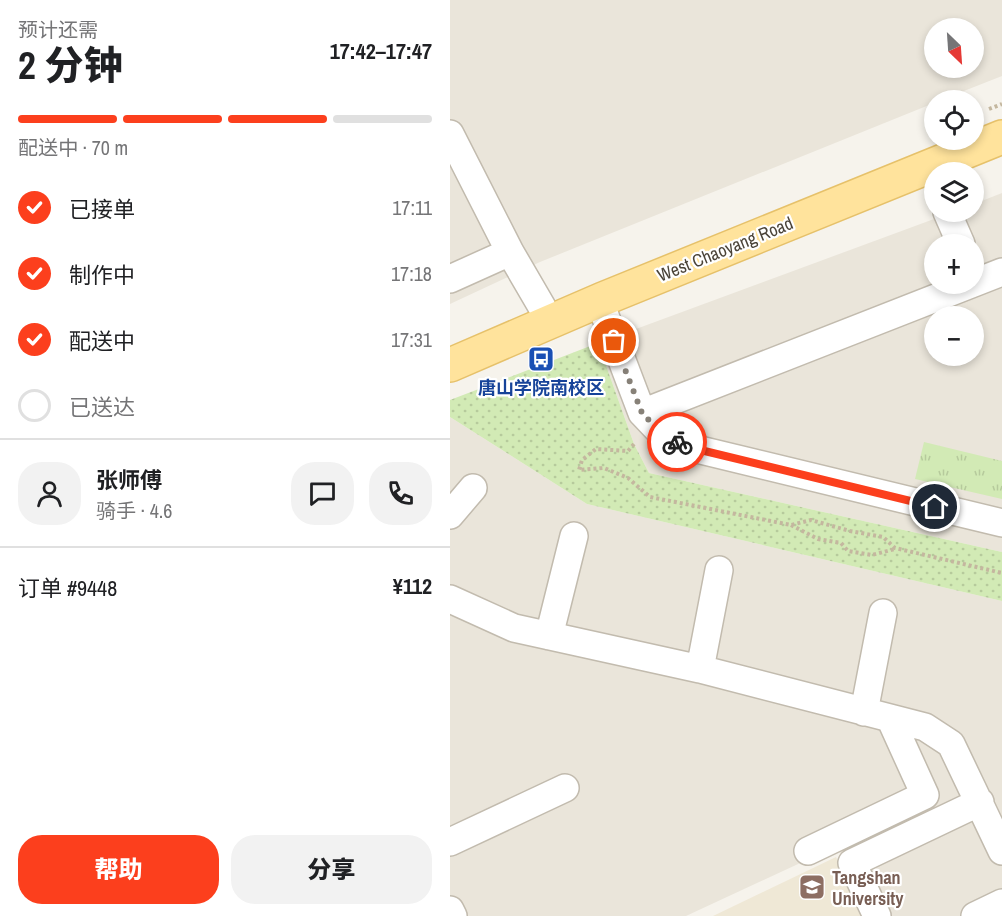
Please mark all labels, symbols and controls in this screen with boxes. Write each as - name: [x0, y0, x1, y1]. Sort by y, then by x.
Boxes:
- text: 预计还需: [18, 16, 98, 43]
- north arrow: [924, 18, 984, 78]
- map controls: [924, 18, 984, 366]
- text: 17:42–17:47: [330, 36, 432, 66]
- text: 2 分钟: [18, 39, 123, 91]
- button: locate: [924, 90, 984, 150]
- text: 配送中 · 70 m: [18, 134, 128, 161]
- button: layers: [924, 162, 984, 222]
- icon: check: [18, 191, 51, 224]
- text: 已接单: [69, 194, 135, 224]
- text: 17:11: [392, 194, 432, 221]
- street label: West Chaoyang Road: [653, 210, 797, 288]
- button: +: [924, 234, 984, 294]
- icon: check: [18, 257, 51, 290]
- text: 制作中: [69, 260, 135, 290]
- text: 17:18: [391, 260, 432, 287]
- button: −: [924, 306, 984, 366]
- pin: [588, 315, 639, 366]
- icon: check: [18, 323, 51, 356]
- icon: bag: [597, 324, 630, 357]
- text: 配送中: [69, 326, 135, 356]
- text: 17:31: [391, 326, 432, 353]
- bus stop icon: 唐山学院南校区: [526, 344, 556, 374]
- place label: 唐山学院南校区: [478, 375, 604, 400]
- text: 已送达: [69, 392, 135, 422]
- courier: [647, 412, 707, 472]
- icon: bike: [661, 426, 694, 459]
- button: person: [18, 462, 81, 525]
- button: chat: [291, 462, 354, 525]
- button: phone: [369, 462, 432, 525]
- text: 张师傅: [96, 465, 162, 495]
- pin: [909, 481, 960, 532]
- icon: home: [918, 490, 951, 523]
- text: 骑手 · 4.6: [96, 497, 172, 524]
- text: ¥112: [393, 571, 432, 601]
- text: 订单 #9448: [18, 573, 117, 603]
- button: 帮助: [18, 835, 219, 904]
- button: 分享: [231, 835, 432, 904]
- place label: Tangshan University: [832, 865, 904, 911]
- school or university icon: Tangshan University: [797, 872, 827, 902]

